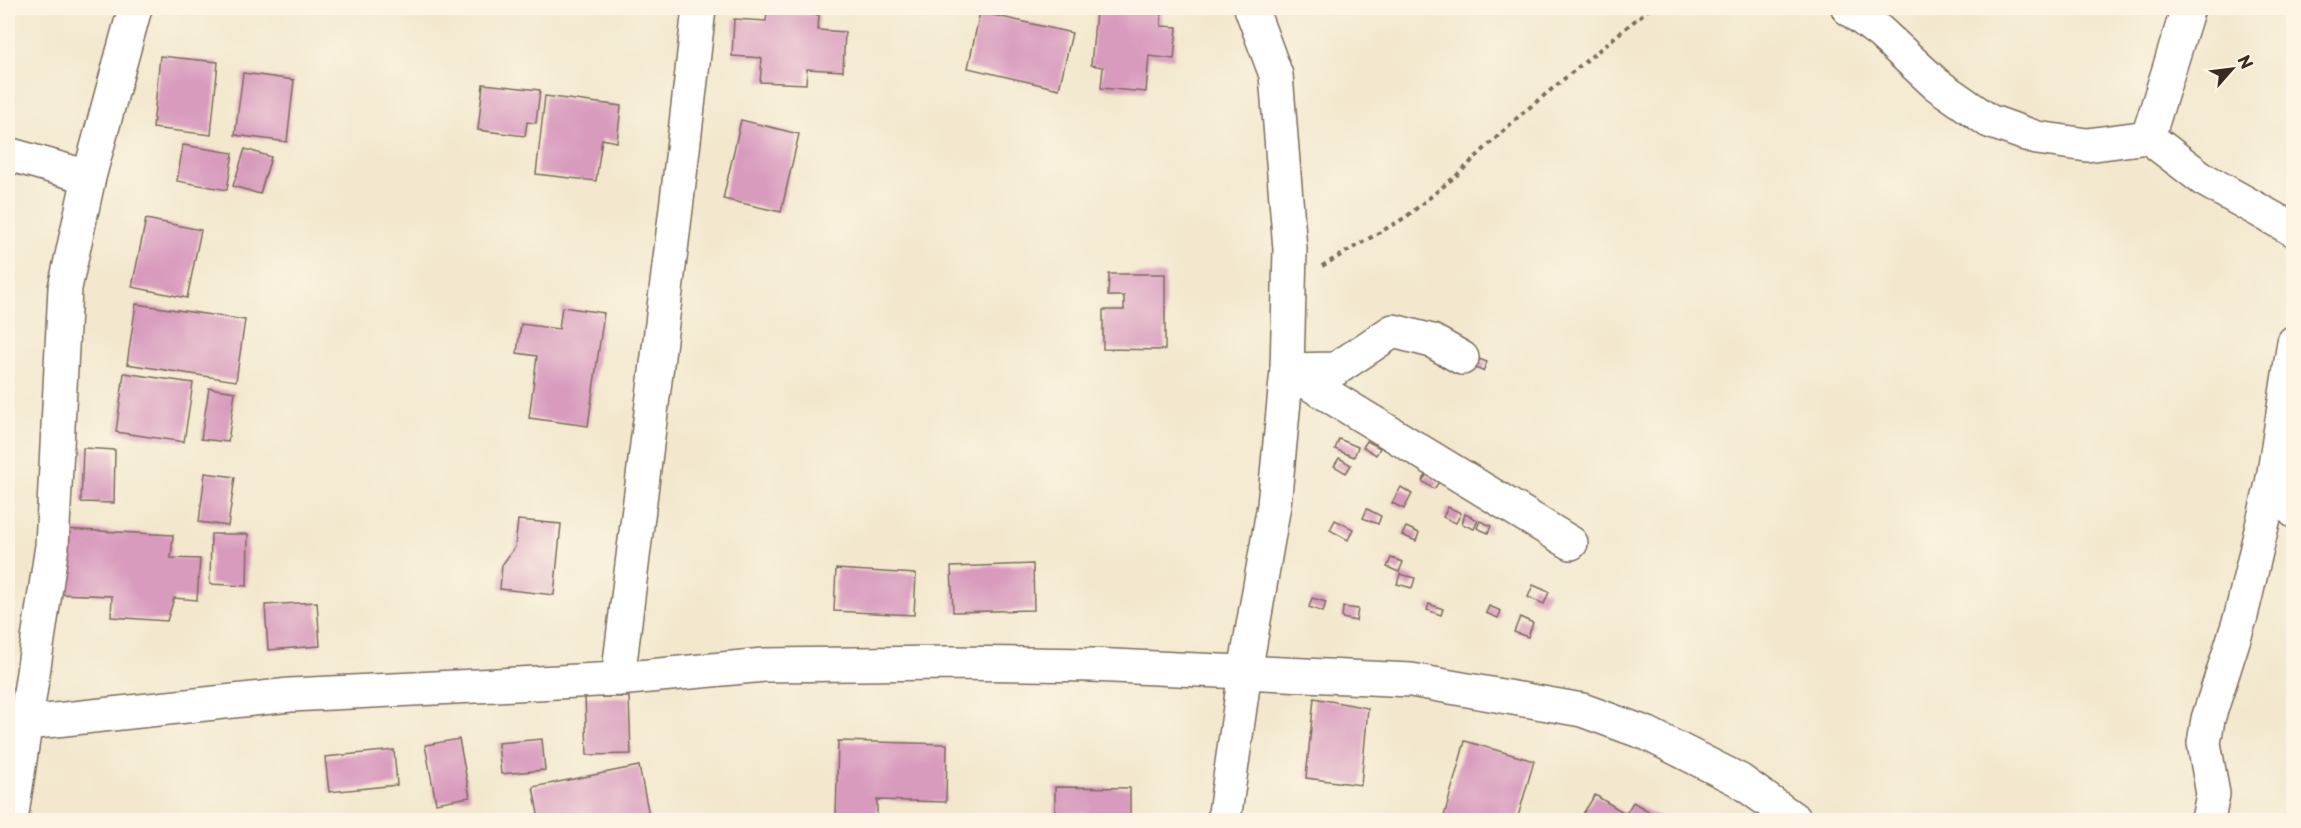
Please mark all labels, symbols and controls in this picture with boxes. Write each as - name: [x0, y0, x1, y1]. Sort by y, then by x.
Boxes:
- north arrow: [2202, 39, 2262, 99]
- text: N: [2233, 50, 2260, 73]

